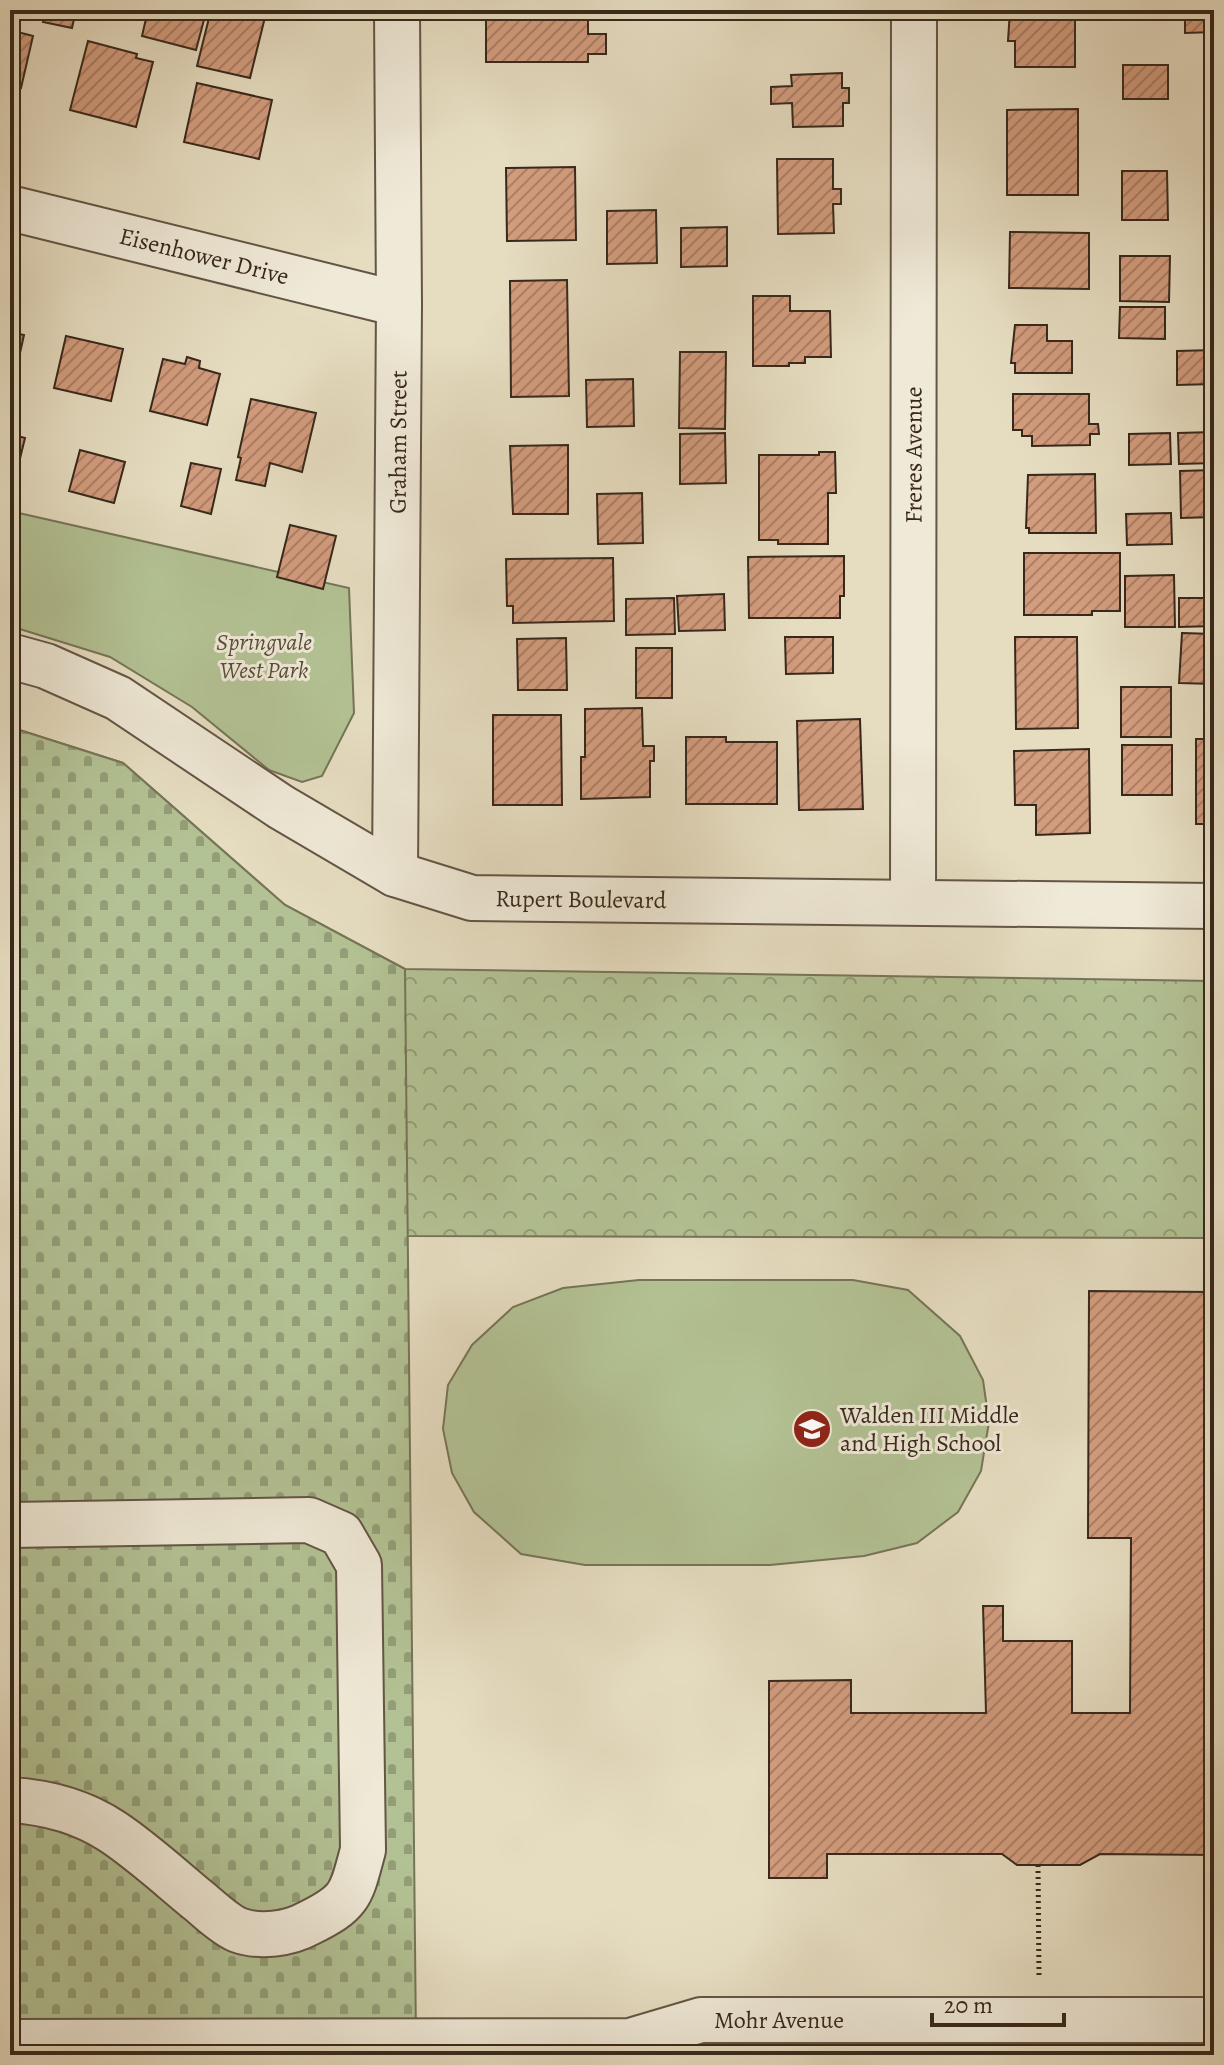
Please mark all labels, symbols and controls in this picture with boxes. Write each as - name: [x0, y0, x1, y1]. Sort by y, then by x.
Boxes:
- street label: Eisenhower Drive: [116, 220, 292, 292]
- street label: Graham Street: [382, 370, 415, 514]
- street label: Freres Avenue: [897, 386, 930, 524]
- park label: Springvale West Park: [216, 626, 312, 686]
- street label: Rupert Boulevard: [495, 882, 667, 916]
- place label: Walden III Middle and High School: [839, 1399, 1019, 1459]
- school or university icon: Walden III Middle and High School: [791, 1408, 833, 1450]
- scale bar: [932, 1977, 1064, 2027]
- text: 20 m: [944, 1989, 993, 2021]
- street label: Mohr Avenue: [714, 2004, 844, 2036]

